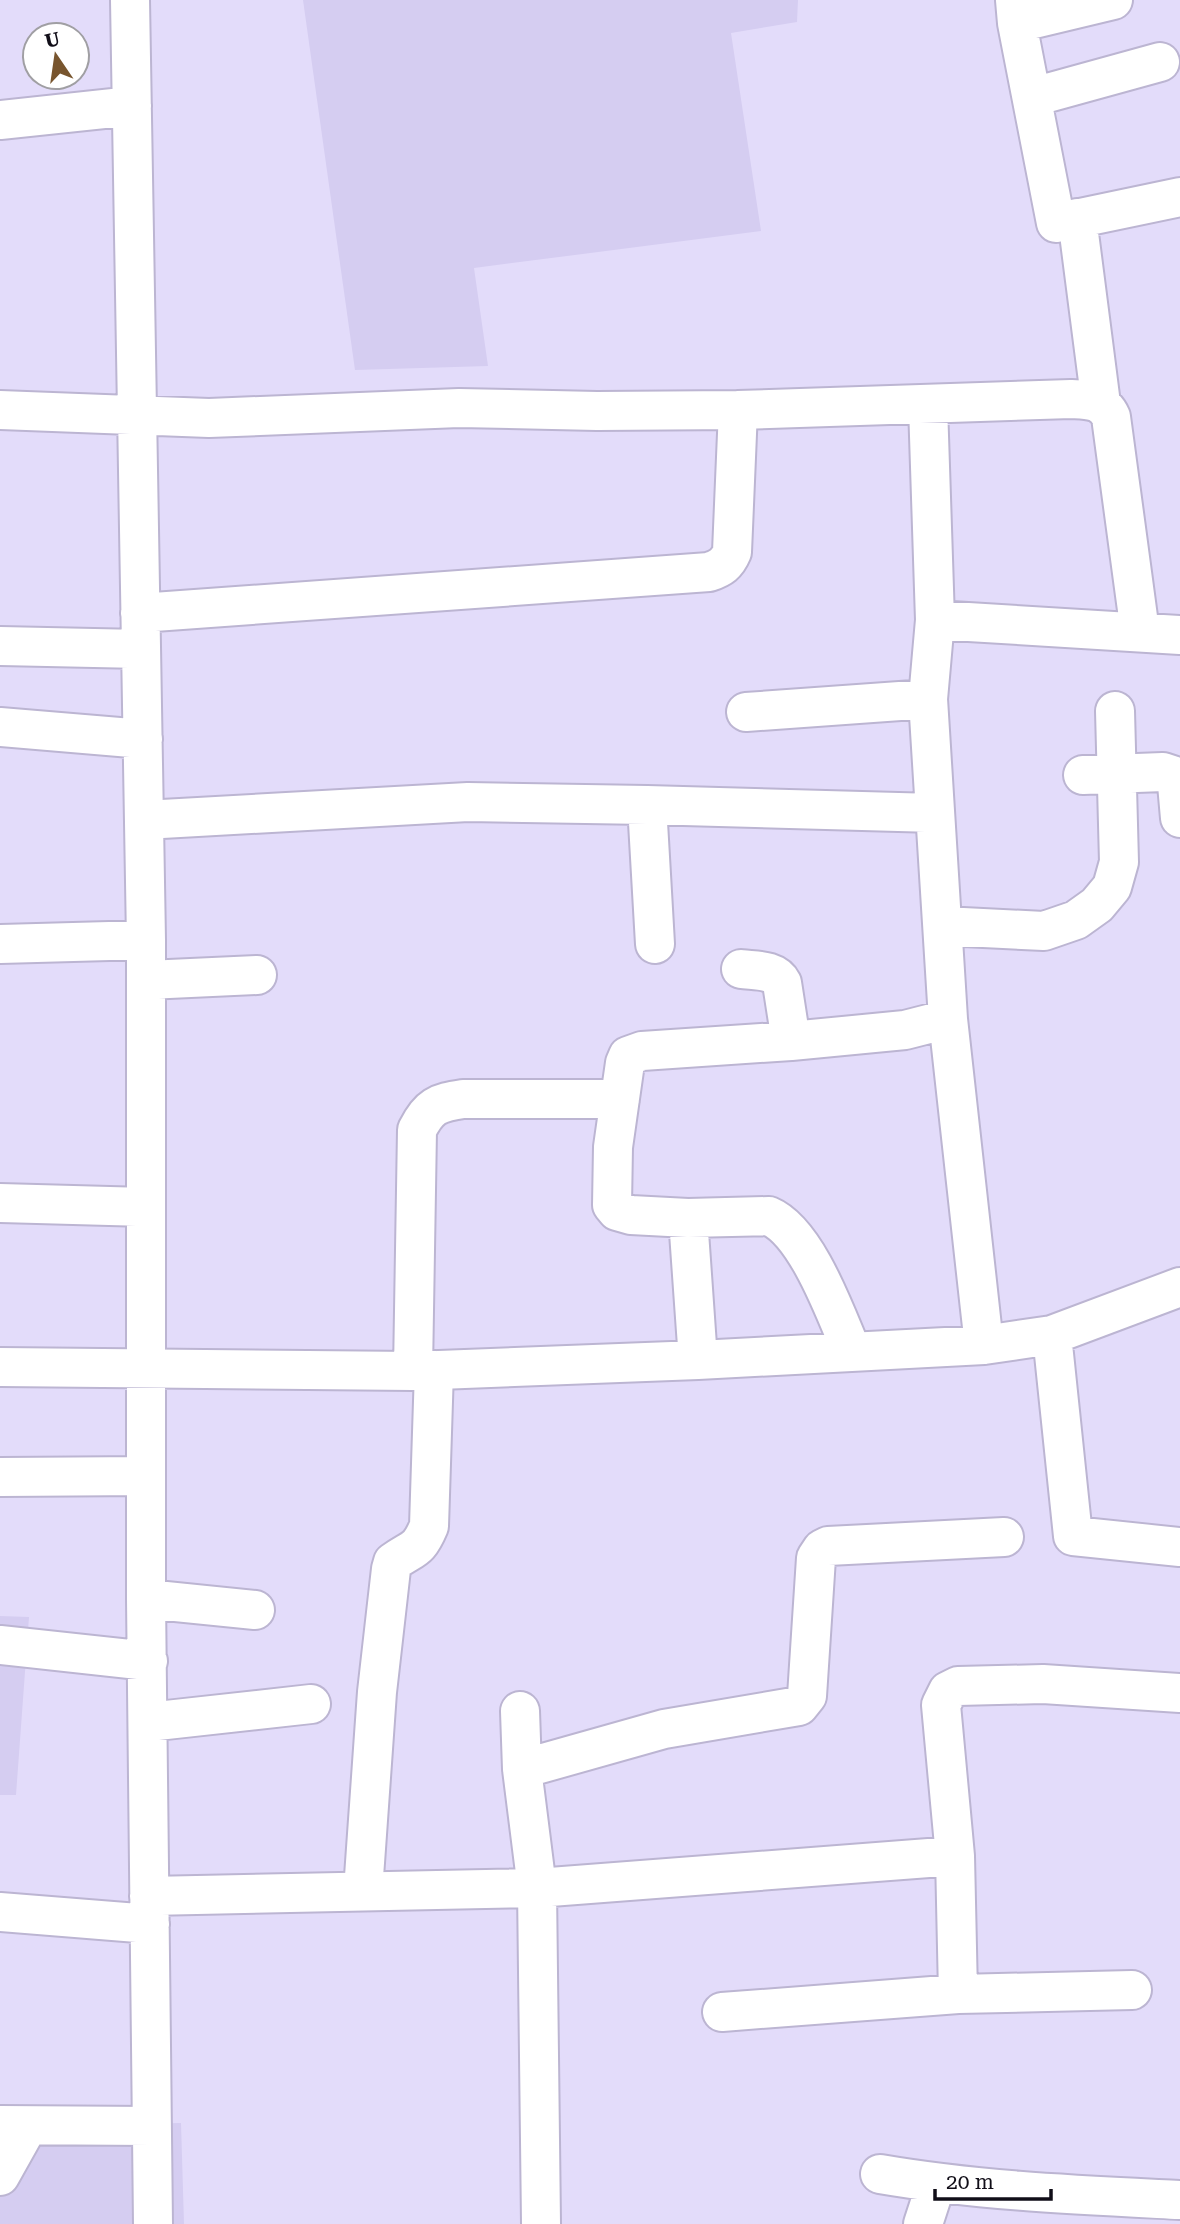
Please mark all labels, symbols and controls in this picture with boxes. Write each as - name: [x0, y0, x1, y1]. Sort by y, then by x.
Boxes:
- north arrow: [21, 21, 91, 91]
- text: U: [43, 27, 62, 53]
- scale bar: [935, 2158, 1050, 2202]
- text: 20 m: [946, 2170, 994, 2194]

